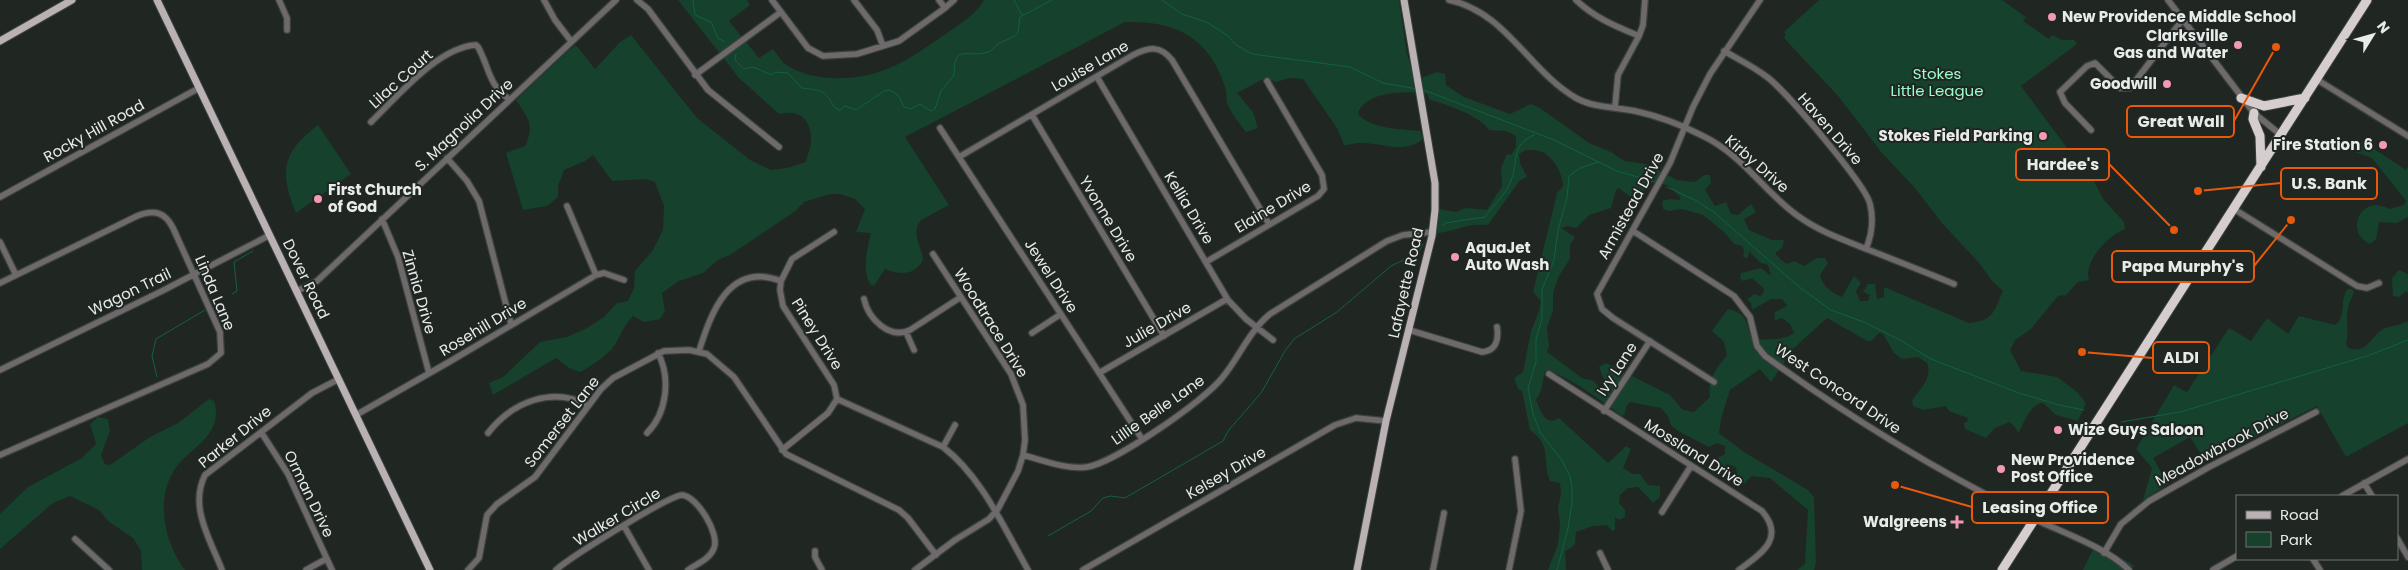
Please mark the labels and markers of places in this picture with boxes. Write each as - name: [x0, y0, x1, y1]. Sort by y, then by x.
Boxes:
- place label: New Providence Middle School: [2062, 6, 2296, 27]
- marker: New Providence Middle School: [2046, 11, 2058, 23]
- place label: Clarksville Gas and Water: [2113, 25, 2229, 63]
- marker: Clarksville Gas and Water: [2232, 39, 2244, 51]
- place label: Goodwill: [2090, 73, 2157, 94]
- marker: Goodwill: [2161, 78, 2173, 90]
- callout: Great Wall: [2127, 106, 2234, 137]
- place label: Stokes Field Parking: [1878, 125, 2033, 146]
- marker: Stokes Field Parking: [2037, 130, 2049, 142]
- place label: Fire Station 6: [2273, 134, 2373, 155]
- marker: Fire Station 6: [2377, 139, 2389, 151]
- callout: Hardee's: [2016, 149, 2109, 180]
- callout: U.S. Bank: [2281, 168, 2377, 199]
- place label: First Church of God: [328, 179, 422, 217]
- marker: First Church of God: [312, 193, 324, 205]
- place label: AquaJet Auto Wash: [1465, 237, 1549, 275]
- marker: AquaJet Auto Wash: [1449, 251, 1461, 263]
- callout: Papa Murphy's: [2112, 251, 2254, 282]
- callout: ALDI: [2153, 342, 2209, 373]
- place label: Wize Guys Saloon: [2068, 419, 2204, 440]
- marker: Wize Guys Saloon: [2052, 424, 2064, 436]
- place label: New Providence Post Office: [2011, 449, 2135, 487]
- marker: New Providence Post Office: [1995, 463, 2007, 475]
- callout: Leasing Office: [1972, 492, 2108, 523]
- place label: Walgreens: [1863, 511, 1947, 532]
- marker: Walgreens: [1951, 516, 1963, 528]

